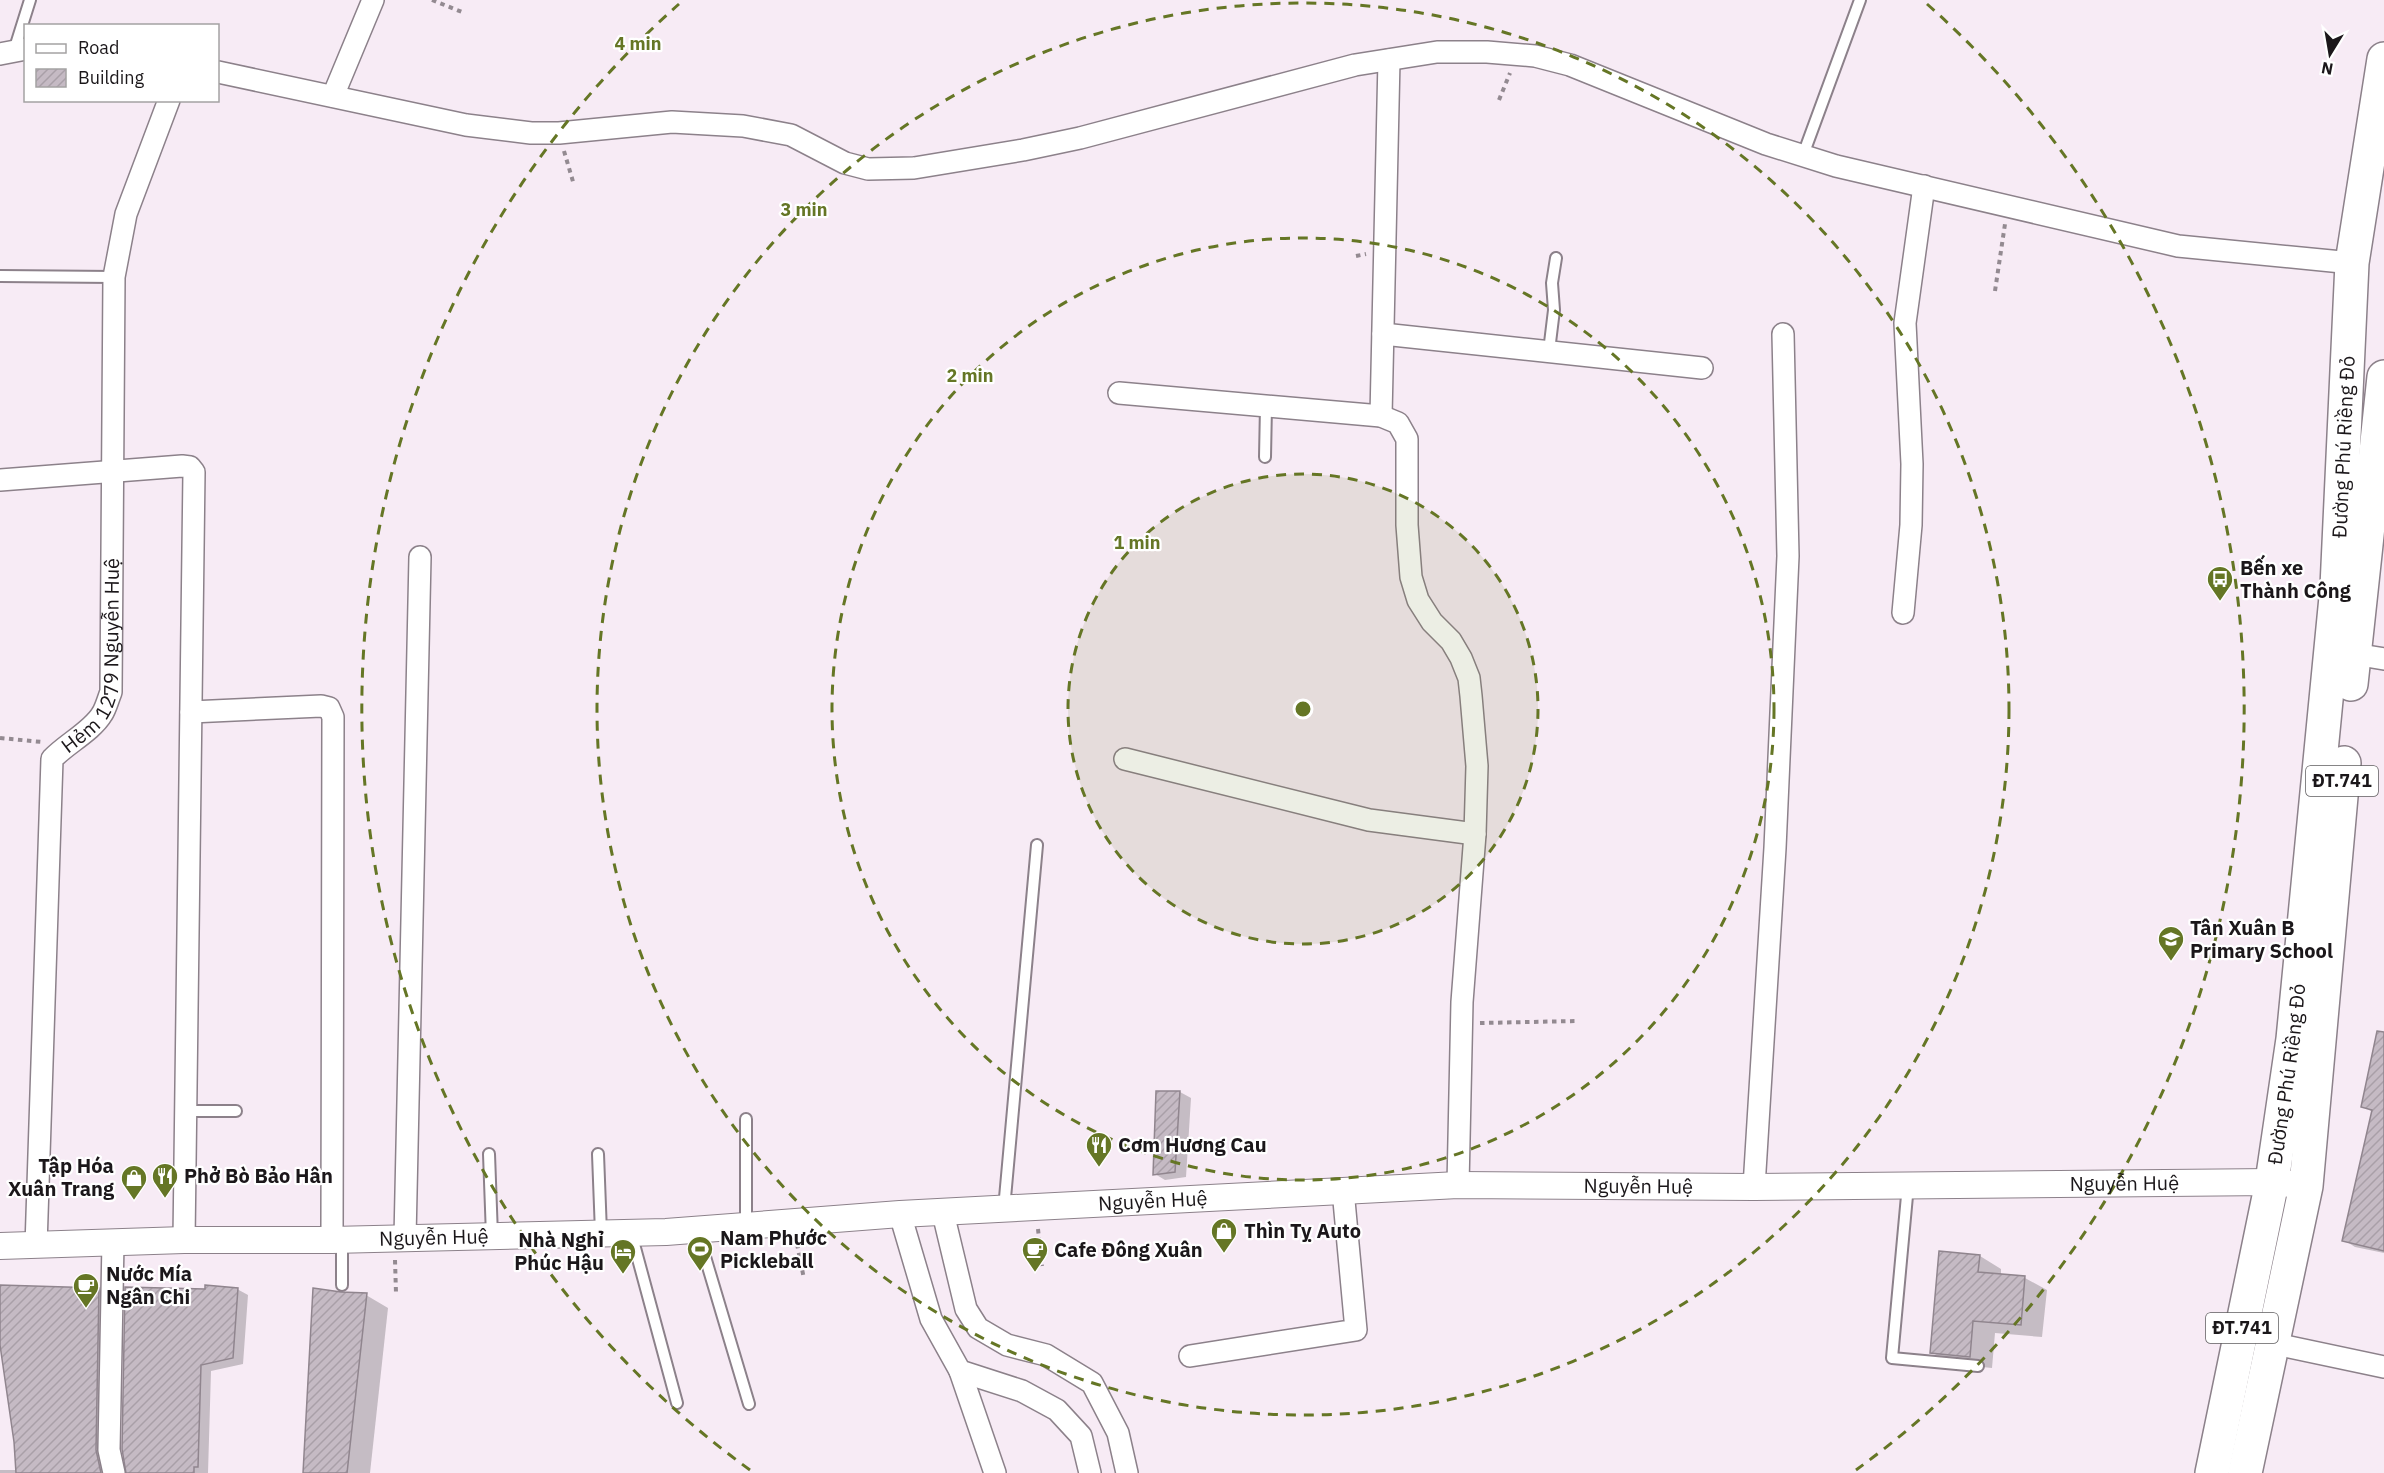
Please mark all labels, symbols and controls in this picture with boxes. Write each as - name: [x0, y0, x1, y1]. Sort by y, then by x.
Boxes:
- legend: [24, 24, 219, 102]
- north arrow: [2300, 24, 2360, 84]
- text: 4 min: [614, 32, 662, 55]
- text: Road: [78, 36, 119, 59]
- text: N: [2320, 58, 2335, 80]
- text: Building: [78, 66, 145, 89]
- text: 3 min: [780, 198, 828, 221]
- street label: Đường Phú Riềng Đỏ: [2325, 355, 2361, 539]
- text: 2 min: [946, 364, 994, 387]
- text: 1 min: [1113, 531, 1161, 554]
- place label: Bến xe Thành Công: [2240, 554, 2352, 604]
- street label: Hẻm 1279 Nguyễn Huệ: [55, 558, 125, 759]
- bus stop icon: Bến xe Thành Công: [2205, 564, 2235, 602]
- centre of rings: [1293, 699, 1313, 719]
- road number: ĐT.741: [2306, 766, 2378, 796]
- place label: Tân Xuân B Primary School: [2190, 914, 2333, 964]
- school or university icon: Tân Xuân B Primary School: [2156, 924, 2186, 962]
- street label: Đường Phú Riềng Đỏ: [2261, 982, 2311, 1166]
- restaurant icon: Cơm Hương Cau: [1084, 1130, 1114, 1168]
- place label: Cơm Hương Cau: [1118, 1131, 1267, 1158]
- place label: Tập Hóa Xuân Trang: [8, 1152, 115, 1202]
- restaurant icon: Phở Bò Bảo Hân: [150, 1161, 180, 1199]
- place label: Phở Bò Bảo Hân: [184, 1162, 333, 1189]
- shop icon: Tập Hóa Xuân Trang: [119, 1163, 149, 1201]
- street label: Nguyễn Huệ: [2069, 1169, 2179, 1197]
- street label: Nguyễn Huệ: [1584, 1172, 1693, 1200]
- street label: Nguyễn Huệ: [1097, 1184, 1208, 1217]
- shop icon: Thìn Tỵ Auto: [1209, 1216, 1239, 1254]
- place label: Thìn Tỵ Auto: [1244, 1217, 1361, 1244]
- street label: Nguyễn Huệ: [379, 1222, 489, 1252]
- place label: Nam Phước Pickleball: [720, 1224, 827, 1274]
- place label: Nhà Nghỉ Phúc Hậu: [514, 1226, 604, 1276]
- sports icon: Nam Phước Pickleball: [685, 1234, 715, 1272]
- cafe icon: Cafe Đông Xuân: [1020, 1235, 1050, 1273]
- place label: Cafe Đông Xuân: [1054, 1236, 1203, 1263]
- hotel icon: Nhà Nghỉ Phúc Hậu: [608, 1237, 638, 1275]
- place label: Nước Mía Ngân Chi: [106, 1260, 192, 1310]
- cafe icon: Nước Mía Ngân Chi: [71, 1271, 101, 1309]
- road number: ĐT.741: [2206, 1313, 2278, 1343]

